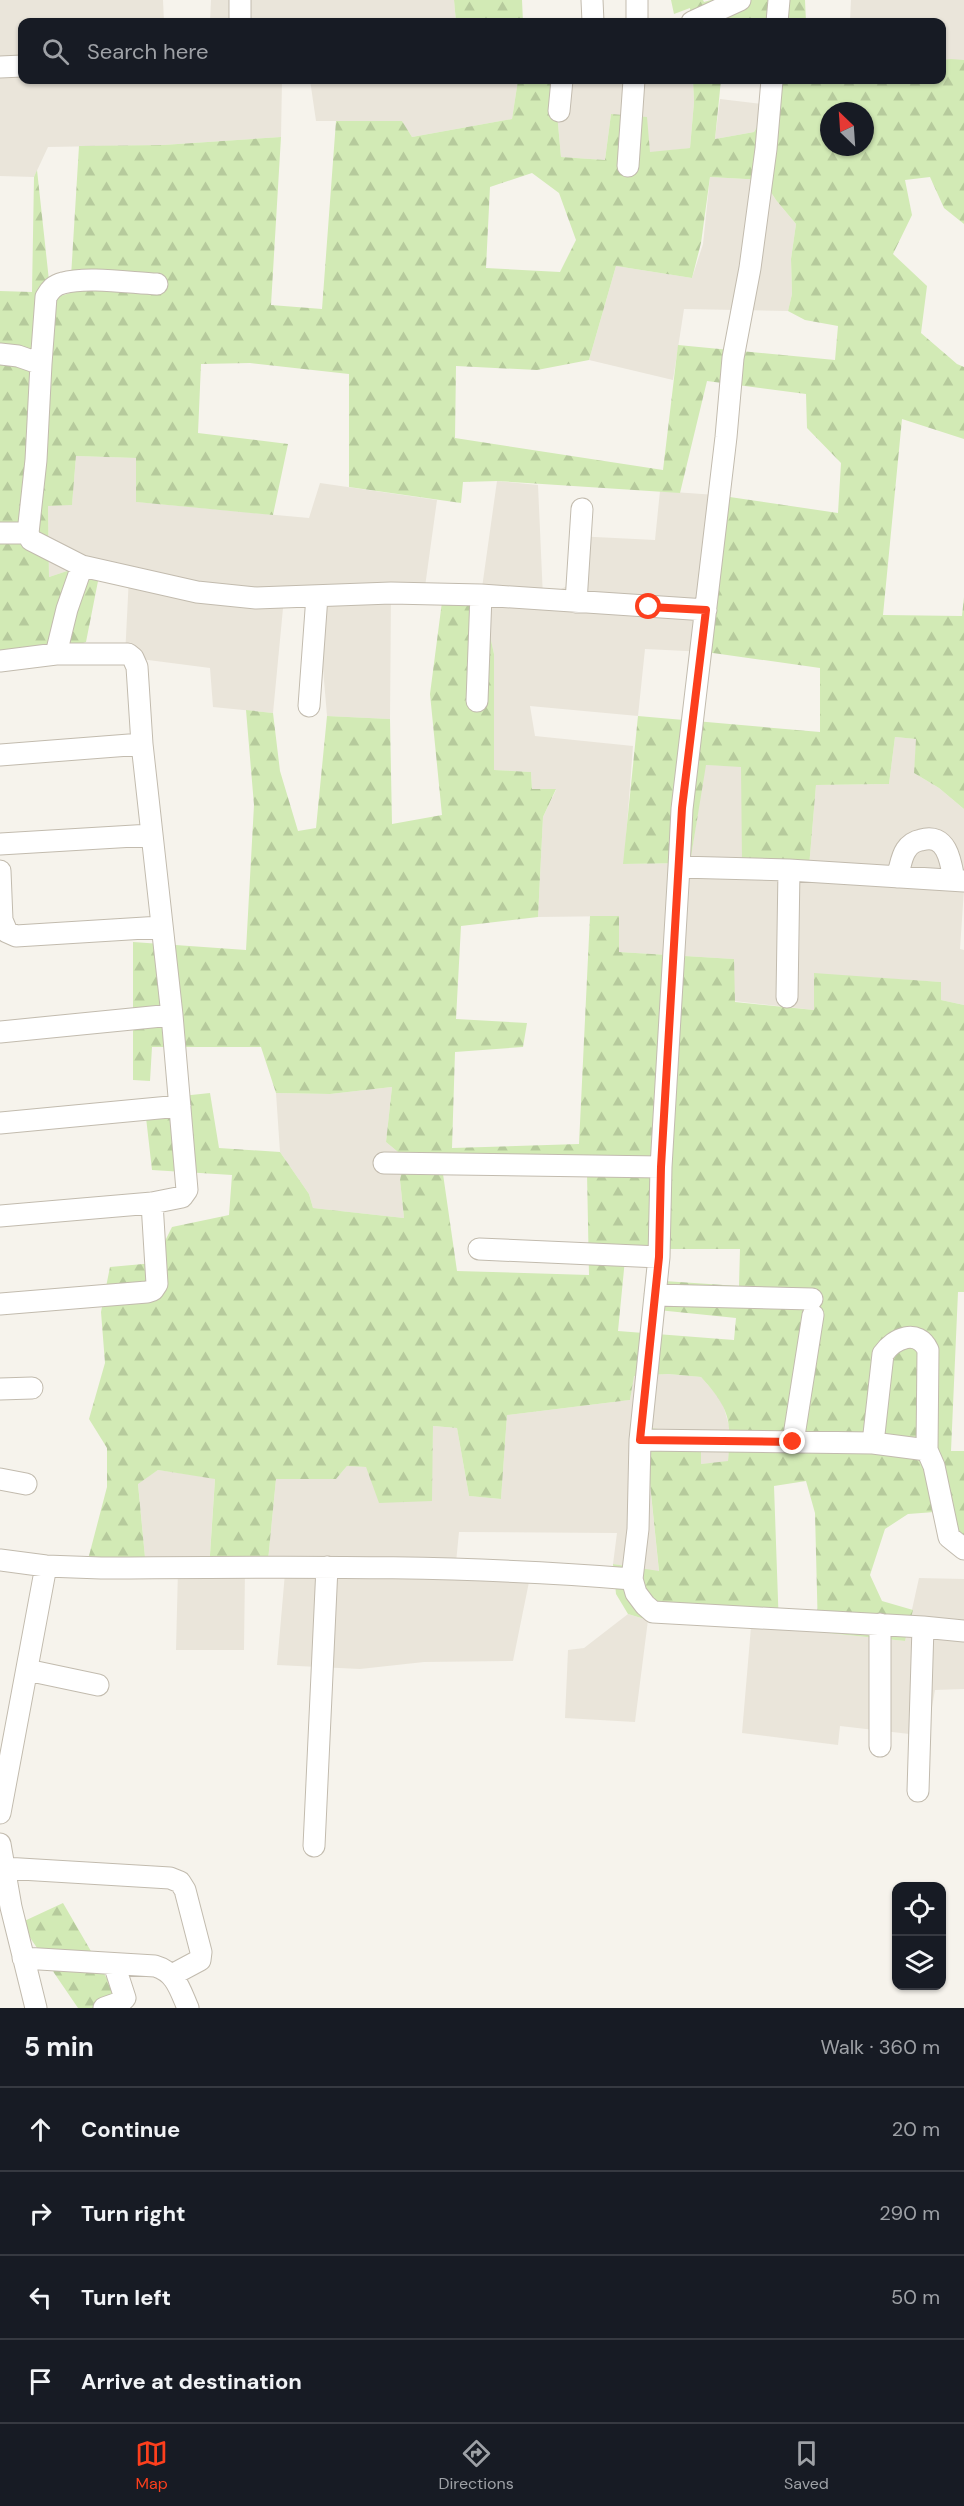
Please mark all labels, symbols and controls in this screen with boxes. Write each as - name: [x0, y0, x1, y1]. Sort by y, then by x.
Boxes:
- search box: [18, 18, 946, 84]
- icon: search: [39, 35, 72, 68]
- text: Search here: [87, 37, 208, 66]
- north arrow: [820, 102, 874, 156]
- route start: [635, 593, 661, 619]
- route end: [779, 1428, 805, 1454]
- map controls: [892, 1882, 946, 1990]
- button: locate: [892, 1882, 946, 1936]
- button: layers: [892, 1936, 946, 1990]
- text: 5 min: [24, 2030, 94, 2064]
- text: Walk · 360 m: [820, 2034, 940, 2060]
- icon: ahead: [24, 2113, 57, 2146]
- text: Continue: [81, 2115, 180, 2144]
- text: 20 m: [892, 2116, 940, 2142]
- icon: right: [24, 2197, 57, 2230]
- text: Turn right: [81, 2199, 186, 2228]
- text: 290 m: [879, 2200, 940, 2226]
- icon: left: [24, 2281, 57, 2314]
- text: Turn left: [81, 2283, 171, 2312]
- text: 50 m: [891, 2284, 940, 2310]
- icon: arrive: [24, 2365, 57, 2398]
- text: Arrive at destination: [81, 2367, 302, 2396]
- tab: Map: [135, 2437, 168, 2494]
- tab: Directions: [438, 2437, 514, 2494]
- tab: Saved: [784, 2437, 829, 2494]

